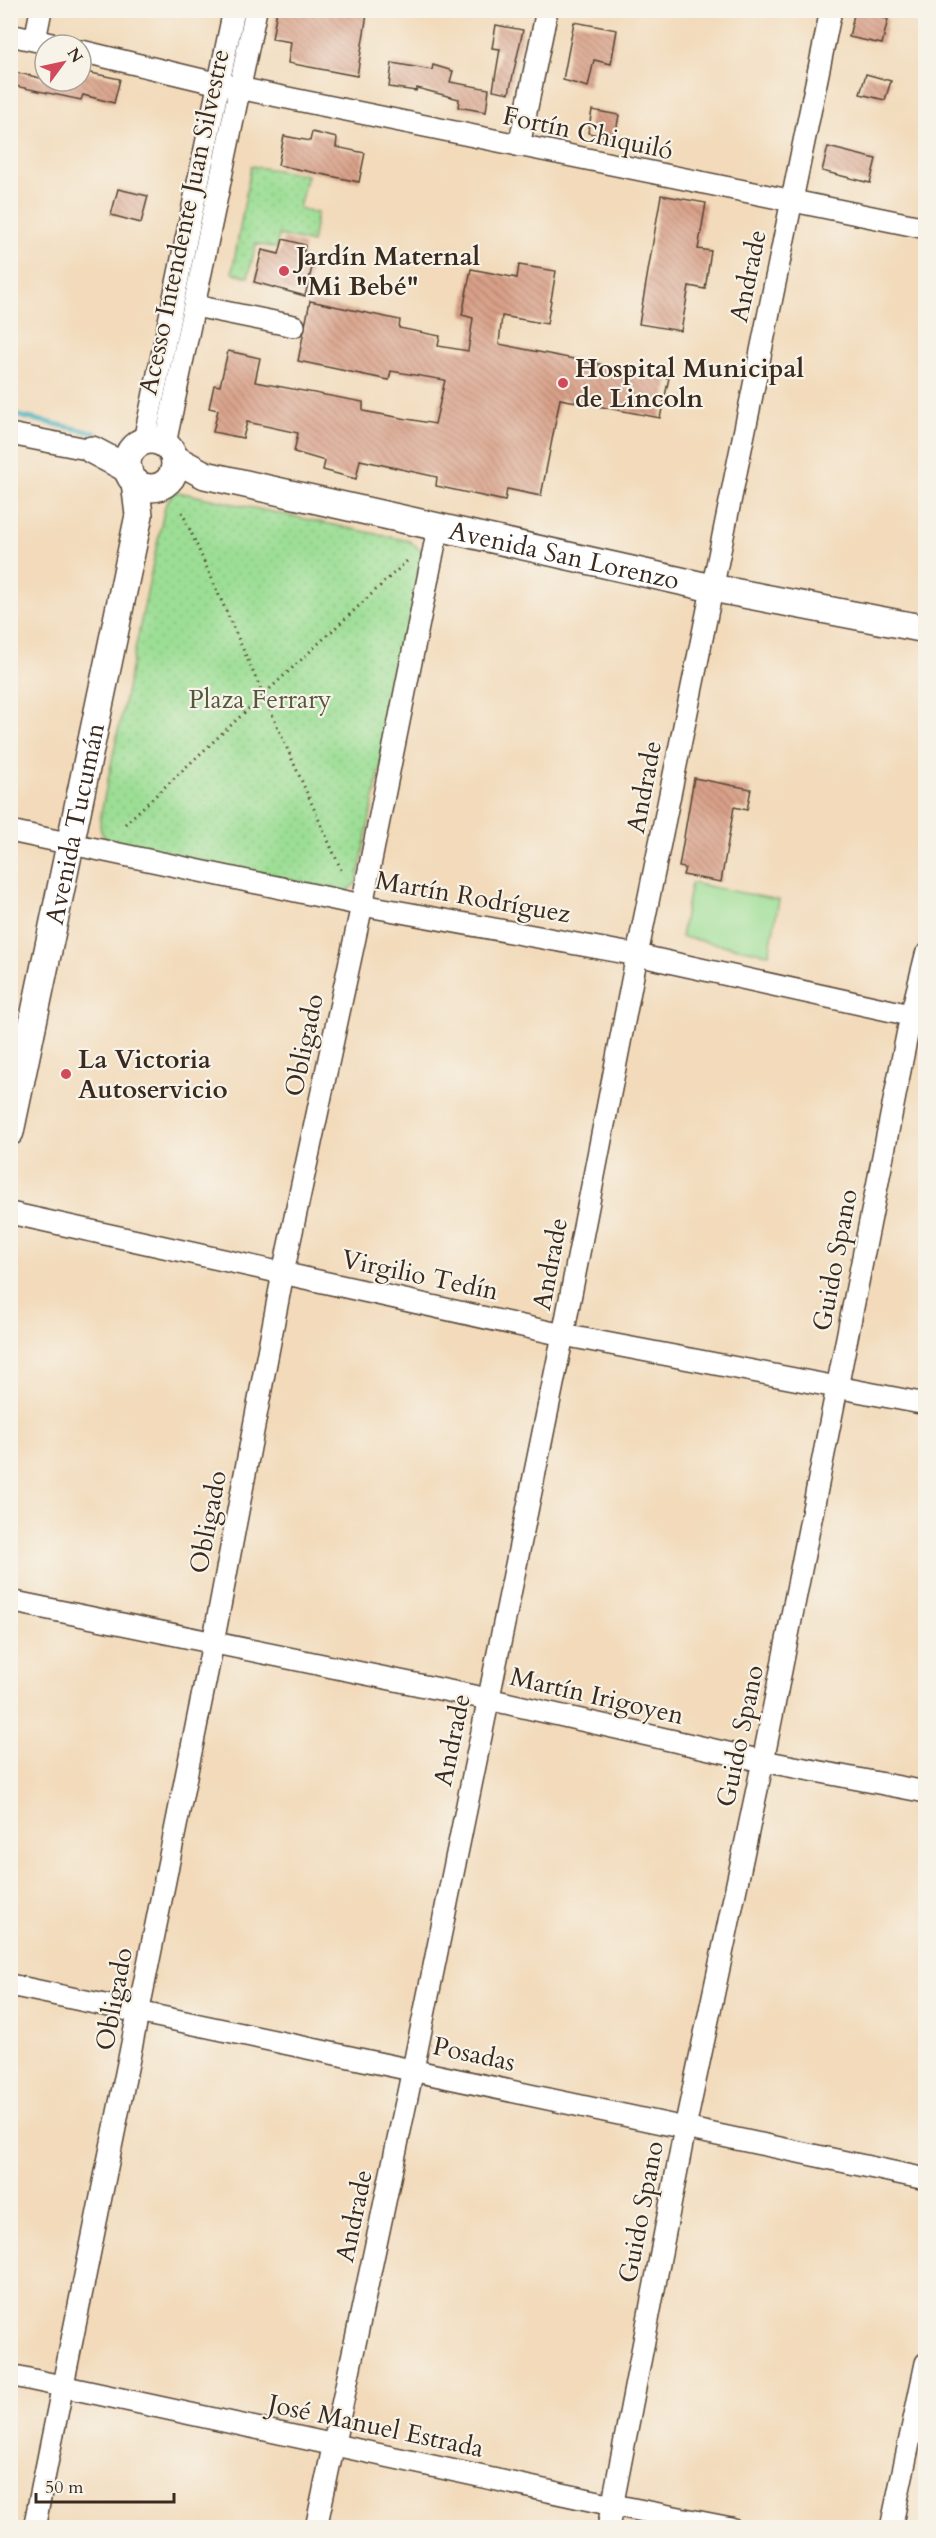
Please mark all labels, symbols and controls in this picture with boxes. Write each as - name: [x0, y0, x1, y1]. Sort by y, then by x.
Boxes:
- north arrow: [33, 33, 93, 93]
- text: N: [62, 44, 88, 67]
- street label: Acesso Intendente Juan Silvestre: [130, 46, 238, 398]
- street label: Fortín Chiquiló: [500, 98, 676, 168]
- street label: Andrade: [721, 227, 775, 325]
- place label: Jardín Maternal "Mi Bebé": [292, 239, 481, 304]
- marker: Jardín Maternal "Mi Bebé": [277, 264, 291, 278]
- place label: Hospital Municipal de Lincoln: [575, 351, 804, 416]
- marker: Hospital Municipal de Lincoln: [556, 376, 570, 390]
- street label: Avenida San Lorenzo: [446, 512, 683, 598]
- park label: Plaza Ferrary: [188, 682, 332, 717]
- street label: Avenida Tucumán: [36, 719, 113, 928]
- street label: Andrade: [618, 738, 670, 836]
- street label: Martín Rodríguez: [373, 863, 574, 931]
- street label: Obligado: [276, 990, 332, 1100]
- place label: La Victoria Autoservicio: [78, 1042, 228, 1107]
- marker: La Victoria Autoservicio: [59, 1067, 73, 1081]
- street label: Guido Spano: [804, 1186, 866, 1334]
- street label: Andrade: [524, 1215, 576, 1313]
- street label: Virgilio Tedín: [338, 1241, 502, 1309]
- street label: Obligado: [181, 1468, 235, 1576]
- street label: Martín Irigoyen: [507, 1659, 687, 1733]
- street label: Guido Spano: [708, 1662, 772, 1810]
- street label: Andrade: [425, 1691, 479, 1789]
- street label: Obligado: [87, 1945, 141, 2053]
- street label: Posadas: [430, 2028, 518, 2080]
- street label: Guido Spano: [610, 2138, 672, 2286]
- street label: Andrade: [327, 2167, 381, 2265]
- street label: José Manuel Estrada: [261, 2385, 487, 2466]
- scale bar: [36, 2466, 174, 2504]
- text: 50 m: [45, 2475, 84, 2500]

